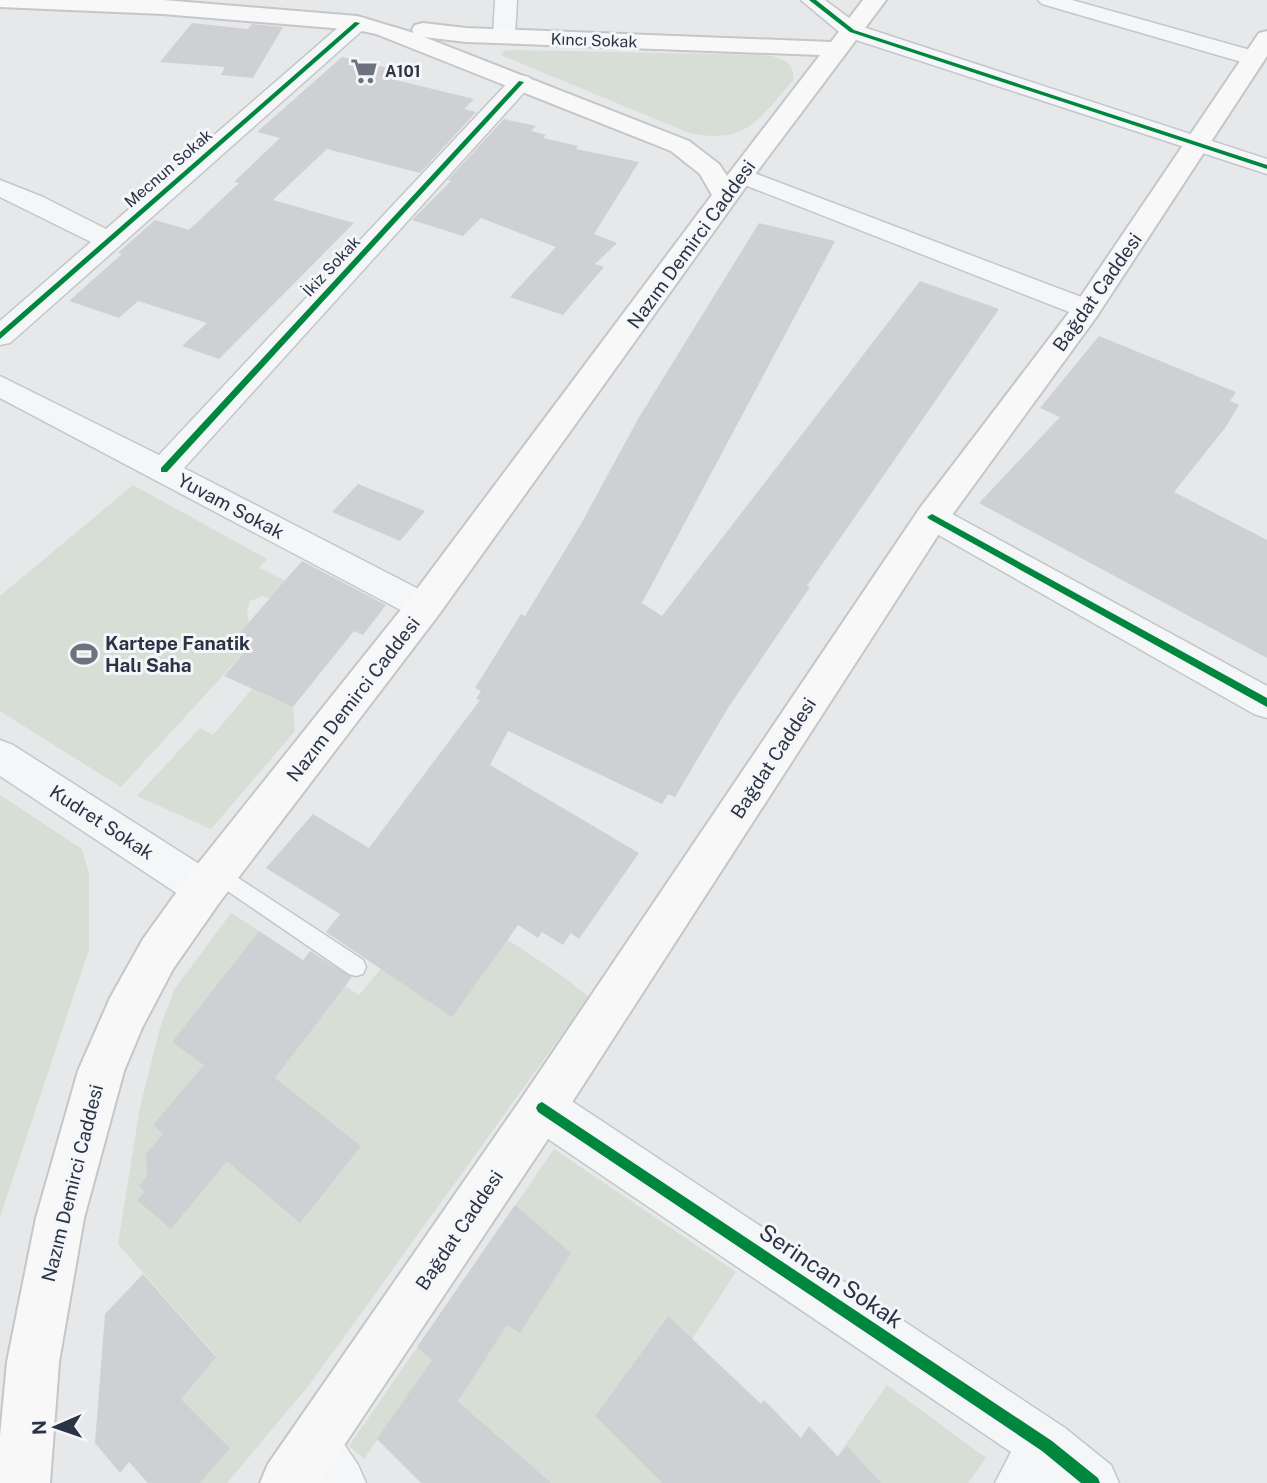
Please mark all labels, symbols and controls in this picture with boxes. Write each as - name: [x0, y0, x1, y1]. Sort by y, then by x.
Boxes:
- street label: Kıncı Sokak: [550, 29, 638, 52]
- supermarket icon: A101: [349, 56, 379, 86]
- place label: A101: [385, 62, 421, 81]
- street label: Mecnun Sokak: [121, 125, 216, 212]
- street label: Nazım Demirci Caddesi: [623, 156, 759, 332]
- street label: Bağdat Caddesi: [1048, 229, 1146, 355]
- street label: İkiz Sokak: [298, 232, 364, 300]
- street label: Yuvam Sokak: [174, 469, 288, 543]
- street label: Nazım Demirci Caddesi: [282, 612, 424, 786]
- place label: Kartepe Fanatik Halı Saha: [105, 632, 250, 676]
- sports icon: Kartepe Fanatik Halı Saha: [69, 639, 99, 669]
- street label: Bağdat Caddesi: [726, 694, 820, 822]
- street label: Kudret Sokak: [46, 780, 158, 864]
- street label: Nazım Demirci Caddesi: [37, 1082, 107, 1284]
- street label: Bağdat Caddesi: [411, 1166, 507, 1294]
- street label: Serincan Sokak: [754, 1218, 908, 1334]
- north arrow: [21, 1392, 91, 1462]
- text: N: [28, 1420, 50, 1435]

